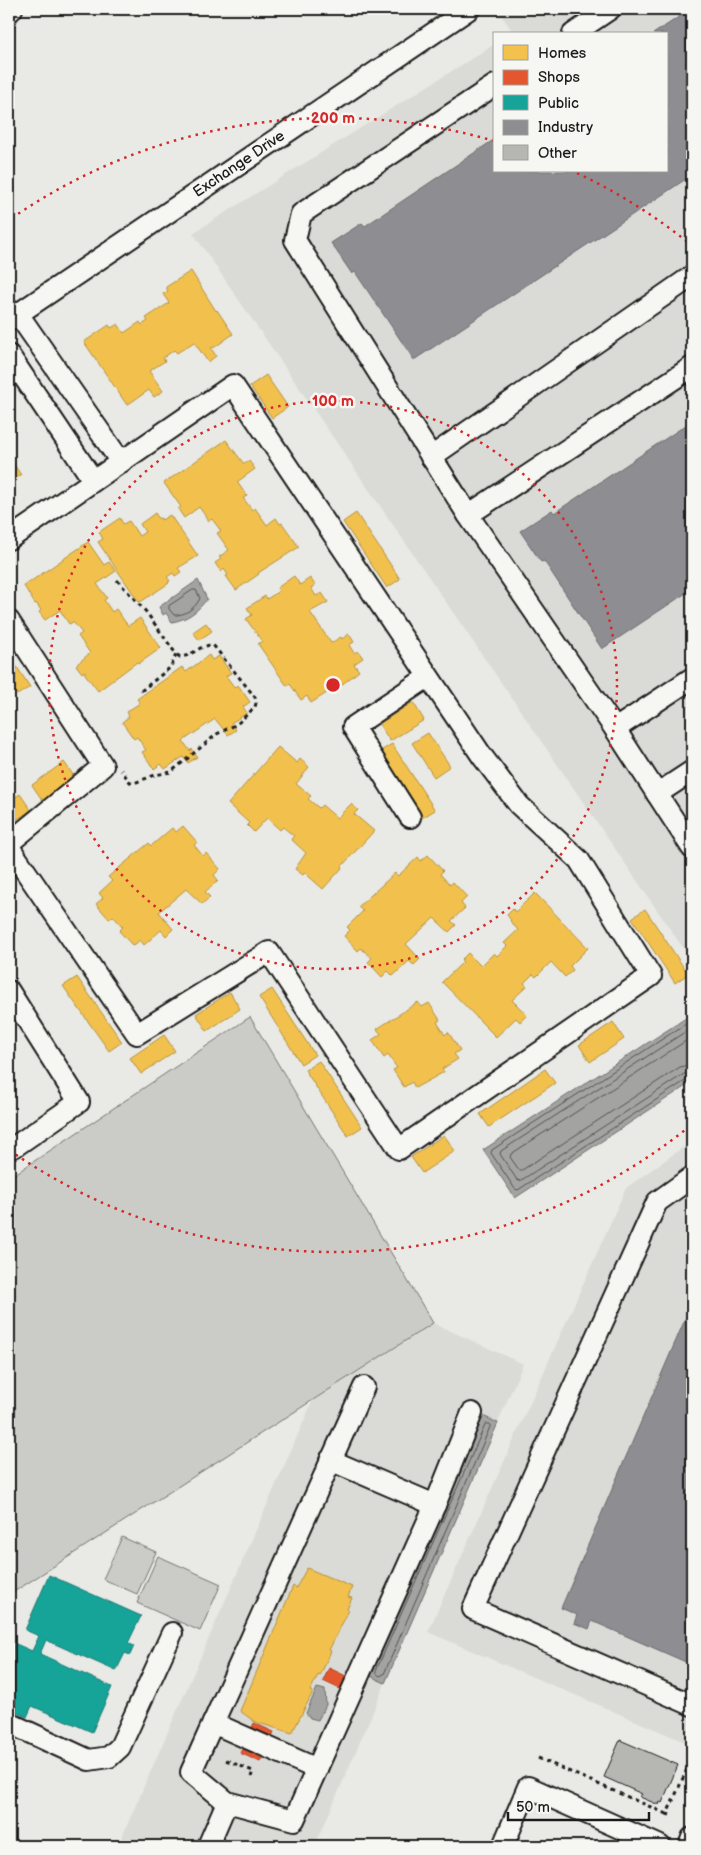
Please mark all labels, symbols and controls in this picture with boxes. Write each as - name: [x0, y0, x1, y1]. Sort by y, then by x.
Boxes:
- legend: [493, 32, 668, 172]
- text: Homes: [538, 44, 587, 63]
- text: Shops: [538, 68, 581, 87]
- text: Public: [538, 94, 579, 113]
- text: 200 m: [311, 109, 355, 128]
- text: Industry: [538, 118, 593, 137]
- street label: Exchange Drive: [190, 126, 289, 202]
- text: Other: [538, 144, 577, 163]
- text: 100 m: [312, 392, 354, 411]
- centre of rings: [324, 676, 342, 694]
- scale bar: [508, 1790, 650, 1822]
- text: 50 m: [516, 1798, 550, 1817]

